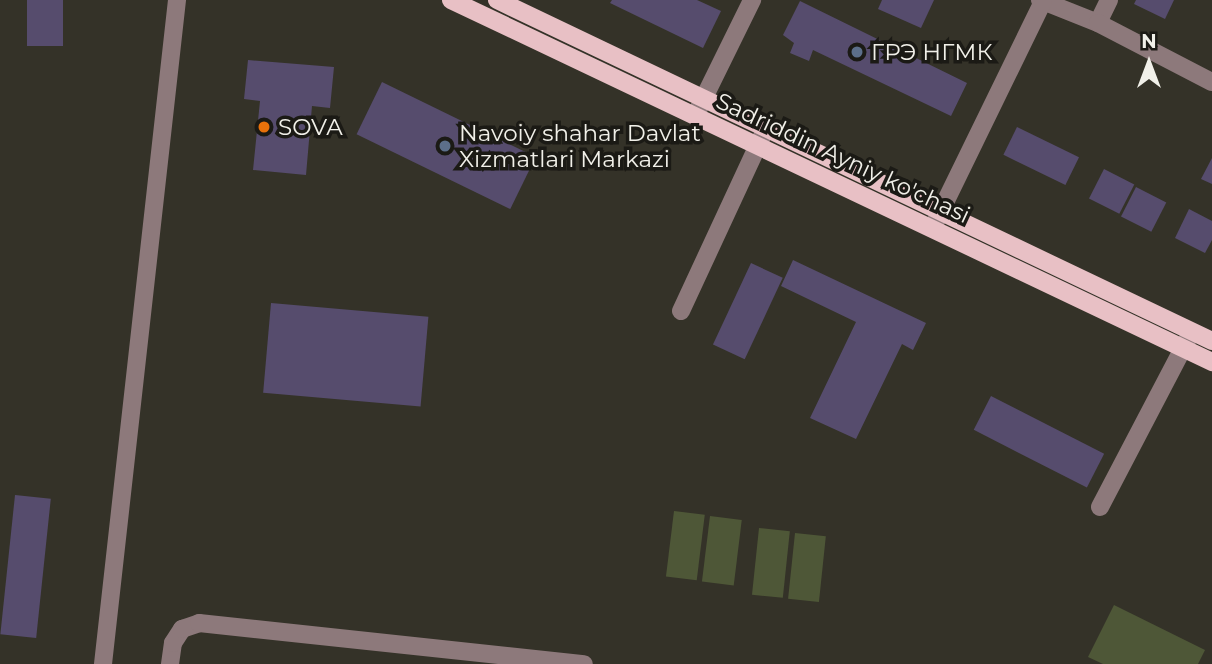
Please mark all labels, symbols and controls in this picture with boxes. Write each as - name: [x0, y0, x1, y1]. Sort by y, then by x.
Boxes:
- north arrow: [1114, 28, 1184, 98]
- text: N: [1141, 30, 1157, 53]
- place label: ГРЭ НГМК: [871, 38, 993, 66]
- marker: ГРЭ НГМК: [849, 44, 865, 60]
- street label: Sadriddin Ayniy ko'chasi: [712, 87, 974, 229]
- place label: SOVA: [278, 113, 343, 141]
- marker: SOVA: [256, 119, 272, 135]
- place label: Navoiy shahar Davlat Xizmatlari Markazi: [459, 119, 701, 173]
- marker: Navoiy shahar Davlat Xizmatlari Markazi: [437, 138, 453, 154]

